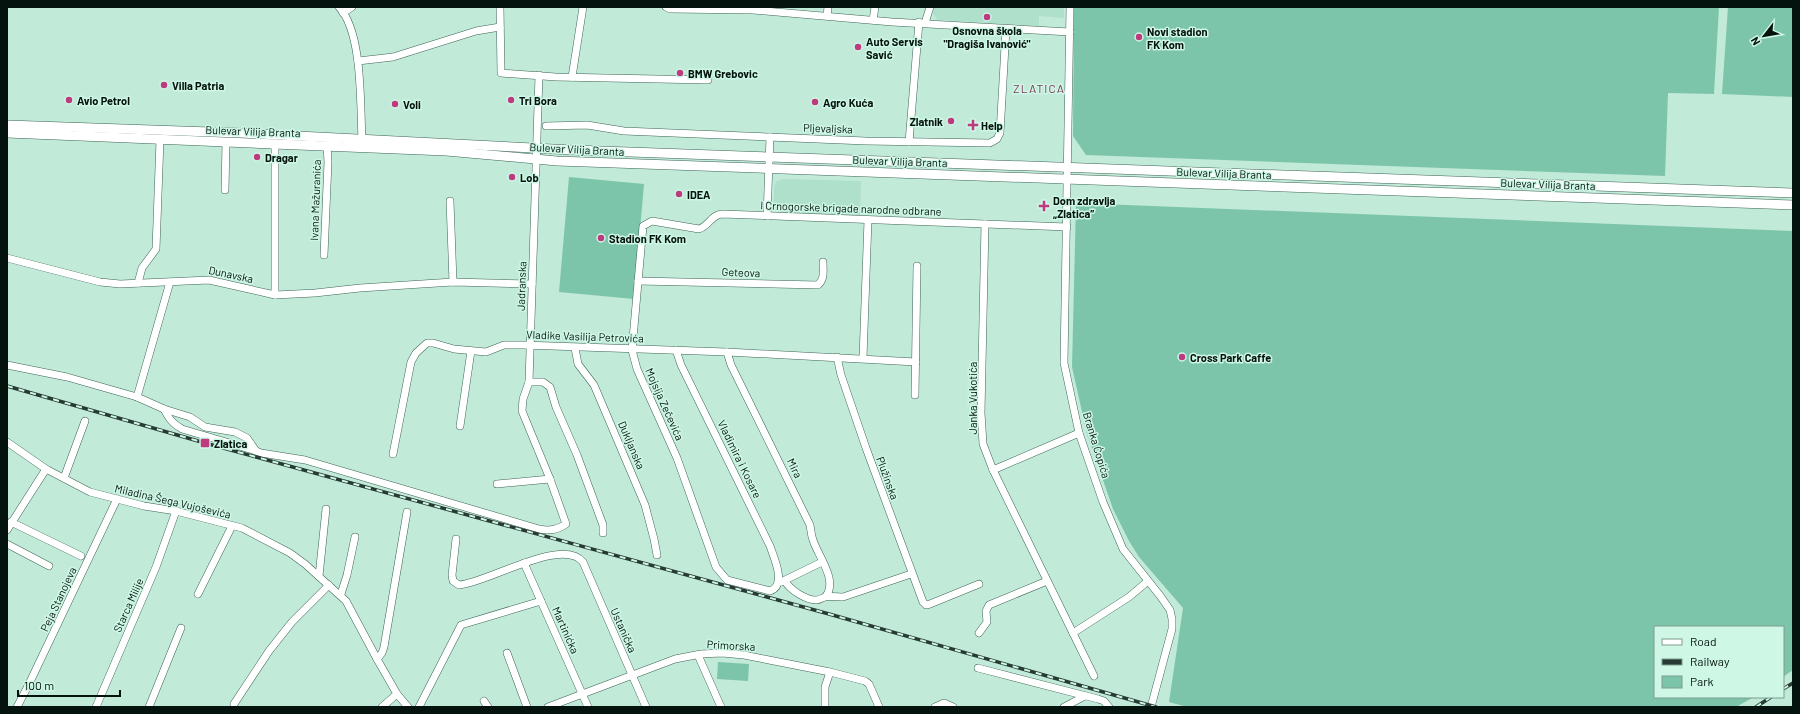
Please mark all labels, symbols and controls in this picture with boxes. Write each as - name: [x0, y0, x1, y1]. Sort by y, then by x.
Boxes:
- marker: Osnovna škola "Dragiša Ivanović": [982, 12, 992, 22]
- north arrow: [1744, 16, 1784, 56]
- place label: Osnovna škola "Dragiša Ivanović": [943, 24, 1031, 50]
- place label: Novi stadion FK Kom: [1147, 25, 1208, 51]
- marker: Novi stadion FK Kom: [1134, 32, 1144, 42]
- place label: Auto Servis Savić: [866, 35, 923, 61]
- text: N: [1748, 35, 1762, 48]
- marker: Auto Servis Savić: [853, 42, 863, 52]
- place label: BMW Grebovic: [688, 67, 758, 80]
- marker: BMW Grebovic: [675, 68, 685, 78]
- place label: Villa Patria: [172, 79, 224, 92]
- marker: Villa Patria: [159, 80, 169, 90]
- district label: ZLATICA: [1013, 81, 1065, 95]
- place label: Avio Petrol: [77, 94, 130, 107]
- place label: Tri Bora: [519, 94, 557, 107]
- marker: Avio Petrol: [64, 95, 74, 105]
- marker: Tri Bora: [506, 95, 516, 105]
- place label: Agro Kuća: [823, 96, 873, 109]
- marker: Agro Kuća: [810, 97, 820, 107]
- place label: Voli: [403, 98, 421, 111]
- marker: Voli: [390, 99, 400, 109]
- place label: Zlatnik: [910, 115, 943, 128]
- marker: Zlatnik: [946, 116, 956, 126]
- place label: Help: [981, 119, 1003, 132]
- marker: Help: [968, 120, 978, 130]
- street label: Pljevaljska: [803, 121, 853, 135]
- street label: Bulevar Vilija Branta: [205, 123, 301, 139]
- street label: Bulevar Vilija Branta: [529, 140, 625, 158]
- place label: Dragar: [265, 151, 299, 164]
- marker: Dragar: [252, 152, 262, 162]
- street label: Bulevar Vilija Branta: [852, 153, 948, 169]
- street label: Ivana Mažuranića: [307, 159, 323, 241]
- street label: Bulevar Vilija Branta: [1176, 165, 1272, 181]
- place label: Lob: [520, 171, 539, 184]
- marker: Lob: [507, 172, 517, 182]
- street label: Bulevar Vilija Branta: [1500, 176, 1596, 192]
- place label: IDEA: [687, 188, 711, 201]
- marker: IDEA: [674, 189, 684, 199]
- place label: Dom zdravlja „Zlatica”: [1053, 194, 1116, 220]
- street label: I Crnogorske brigade narodne odbrane: [760, 198, 942, 218]
- marker: Dom zdravlja „Zlatica”: [1038, 200, 1050, 212]
- place label: Stadion FK Kom: [609, 232, 686, 245]
- marker: Stadion FK Kom: [596, 233, 606, 243]
- street label: Jadranska: [514, 261, 528, 311]
- street label: Dunavska: [208, 263, 254, 285]
- street label: Geteova: [721, 265, 761, 279]
- street label: Vladike Vasilija Petrovića: [526, 327, 644, 345]
- place label: Cross Park Caffe: [1190, 351, 1271, 364]
- marker: Cross Park Caffe: [1177, 352, 1187, 362]
- street label: Janka Vukotića: [966, 362, 979, 434]
- street label: Mojsija Zečevića: [643, 366, 687, 442]
- street label: Branka Ćopića: [1081, 410, 1113, 480]
- street label: Vladimira i Kosare: [715, 418, 765, 500]
- street label: Dukljanska: [616, 419, 648, 471]
- marker: Zlatica: [199, 437, 211, 449]
- place label: Zlatica: [214, 437, 247, 450]
- street label: Plužinska: [874, 455, 902, 501]
- street label: Mira: [785, 456, 805, 480]
- street label: Miladina Šega Vujoševića: [114, 481, 232, 521]
- street label: Peja Stanojeva: [37, 565, 79, 633]
- street label: Starca Milije: [110, 576, 146, 634]
- street label: Martinićka: [550, 605, 582, 655]
- street label: Ustanička: [608, 606, 640, 654]
- legend: [1654, 626, 1784, 698]
- text: Road: [1690, 634, 1717, 648]
- street label: Primorska: [706, 637, 756, 653]
- text: Railway: [1690, 654, 1730, 668]
- scale bar: [18, 672, 120, 698]
- text: Park: [1690, 674, 1714, 688]
- text: 100 m: [24, 678, 54, 692]

